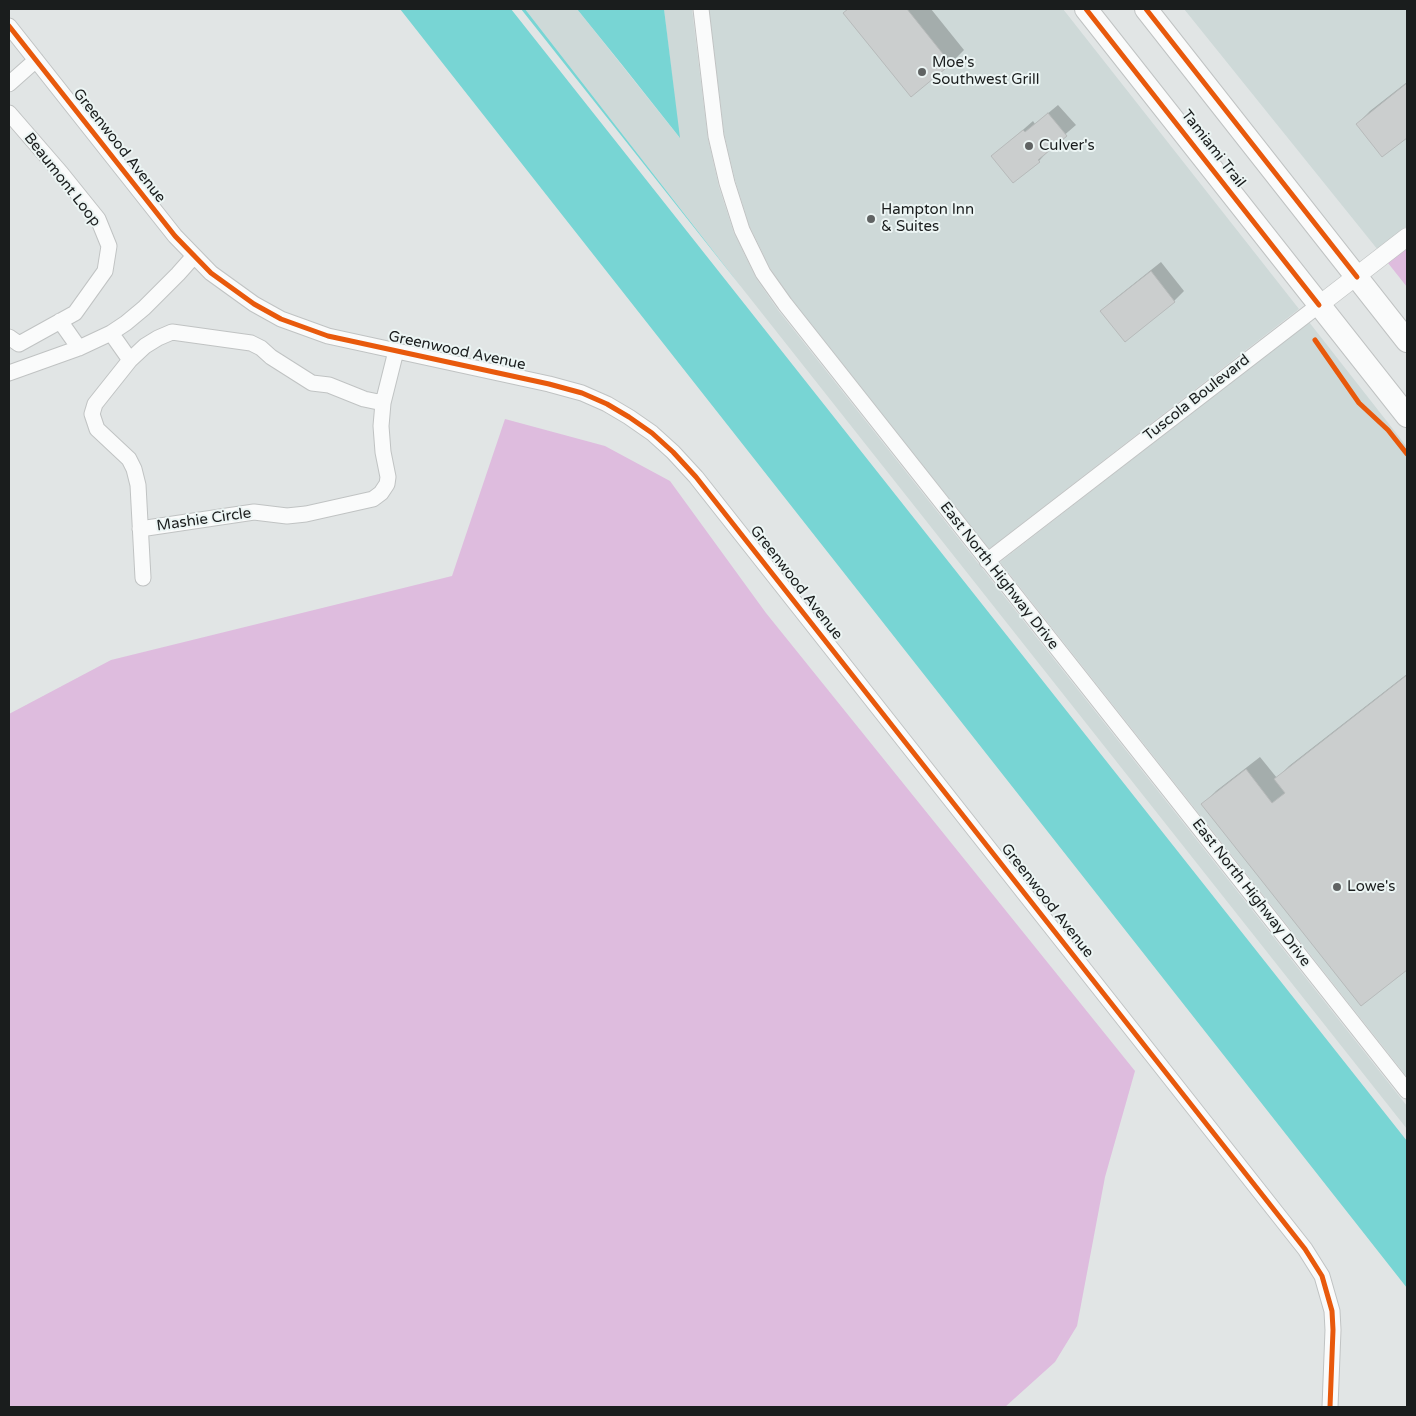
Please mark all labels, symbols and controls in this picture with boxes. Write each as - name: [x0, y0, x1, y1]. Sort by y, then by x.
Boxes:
- place label: Moe's Southwest Grill: [932, 54, 1040, 89]
- marker: Moe's Southwest Grill: [916, 66, 928, 78]
- street label: Greenwood Avenue: [69, 85, 169, 207]
- street label: Tamiami Trail: [1177, 107, 1249, 191]
- street label: Beaumont Loop: [20, 129, 104, 231]
- place label: Culver's: [1039, 137, 1095, 155]
- marker: Culver's: [1023, 140, 1035, 152]
- place label: Hampton Inn & Suites: [881, 201, 974, 236]
- marker: Hampton Inn & Suites: [865, 213, 877, 225]
- street label: Greenwood Avenue: [387, 328, 527, 374]
- street label: Tuscola Boulevard: [1140, 351, 1254, 445]
- street label: East North Highway Drive: [936, 499, 1062, 653]
- street label: Mashie Circle: [156, 504, 252, 536]
- street label: Greenwood Avenue: [746, 522, 846, 644]
- street label: East North Highway Drive: [1188, 816, 1314, 970]
- street label: Greenwood Avenue: [997, 840, 1097, 962]
- place label: Lowe's: [1347, 878, 1395, 896]
- marker: Lowe's: [1331, 881, 1343, 893]

